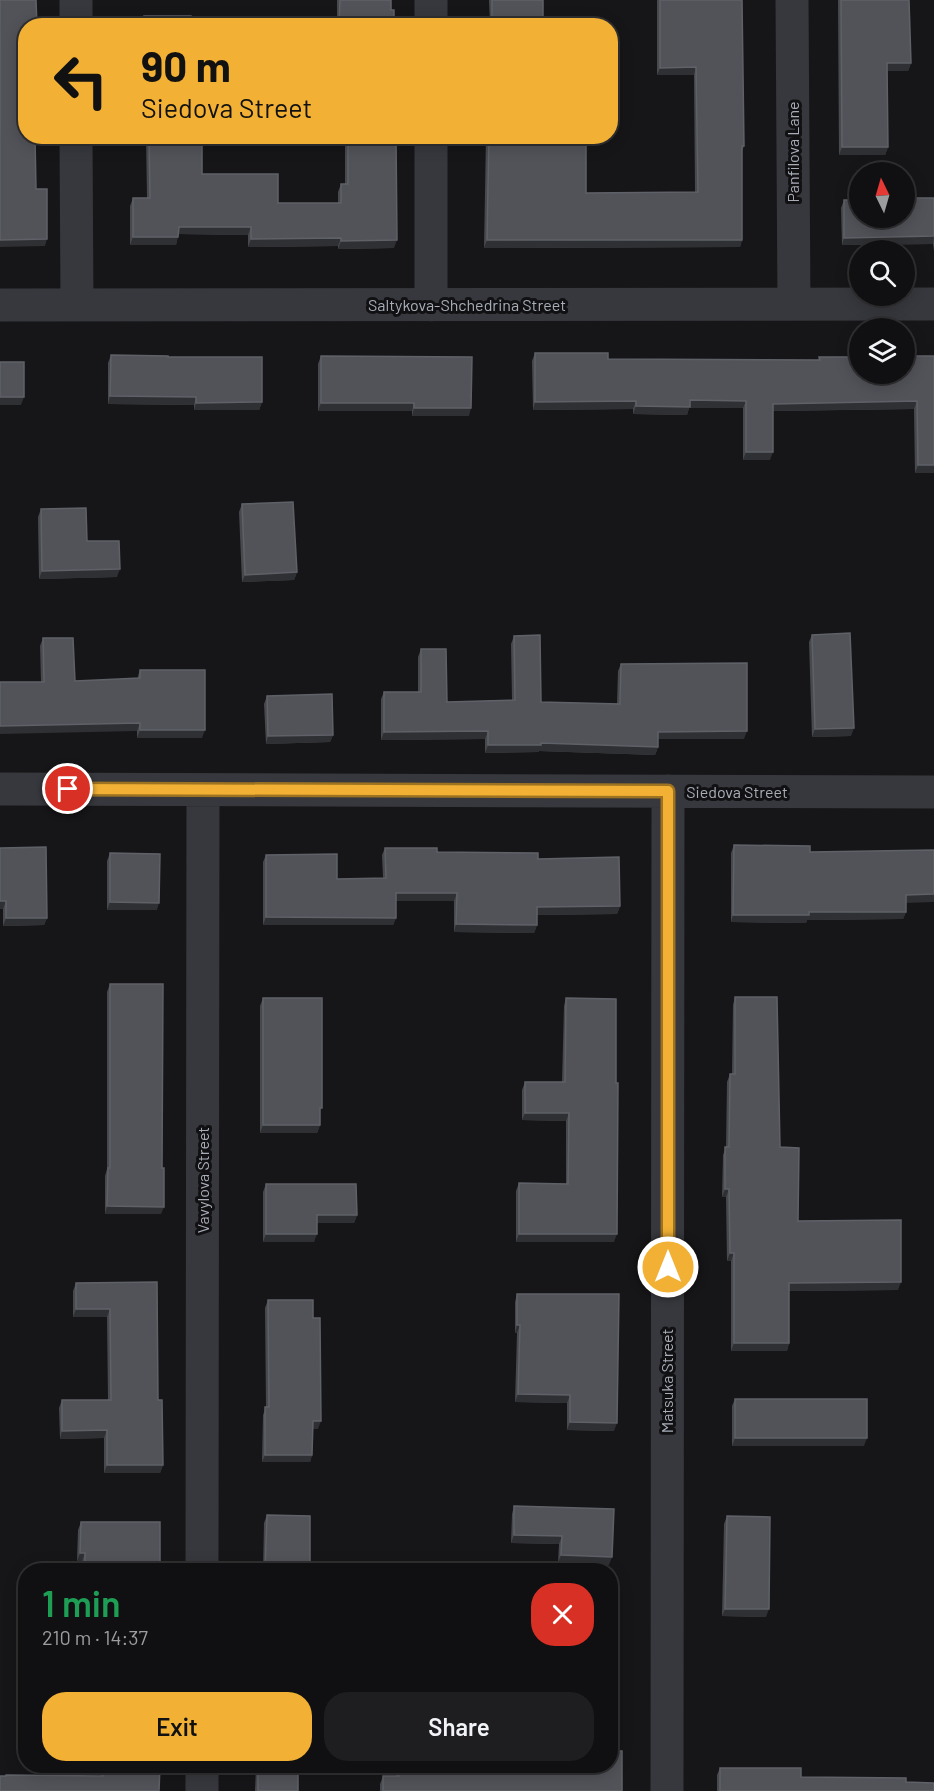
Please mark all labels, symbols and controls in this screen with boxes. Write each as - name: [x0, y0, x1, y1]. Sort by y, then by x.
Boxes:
- text: 90 m: [141, 40, 231, 90]
- icon: left: [42, 42, 120, 120]
- text: Siedova Street: [141, 91, 312, 123]
- street label: Panfilova Lane: [783, 101, 802, 203]
- north arrow: [849, 162, 915, 228]
- map controls: [849, 162, 915, 384]
- button: search: [849, 240, 915, 306]
- street label: Saltykova-Shchedrina Street: [368, 295, 566, 314]
- button: layers: [849, 318, 915, 384]
- pin: [42, 763, 93, 814]
- icon: arrive: [51, 772, 84, 805]
- street label: Siedova Street: [686, 782, 788, 801]
- street label: Vavylova Street: [193, 1127, 212, 1233]
- position arrow: [636, 1235, 700, 1299]
- street label: Matsuka Street: [657, 1329, 676, 1433]
- text: 1 min: [42, 1581, 121, 1624]
- button: close: [531, 1583, 594, 1646]
- text: 210 m · 14:37: [42, 1625, 148, 1649]
- button: Exit: [42, 1692, 312, 1761]
- button: Share: [324, 1692, 594, 1761]

